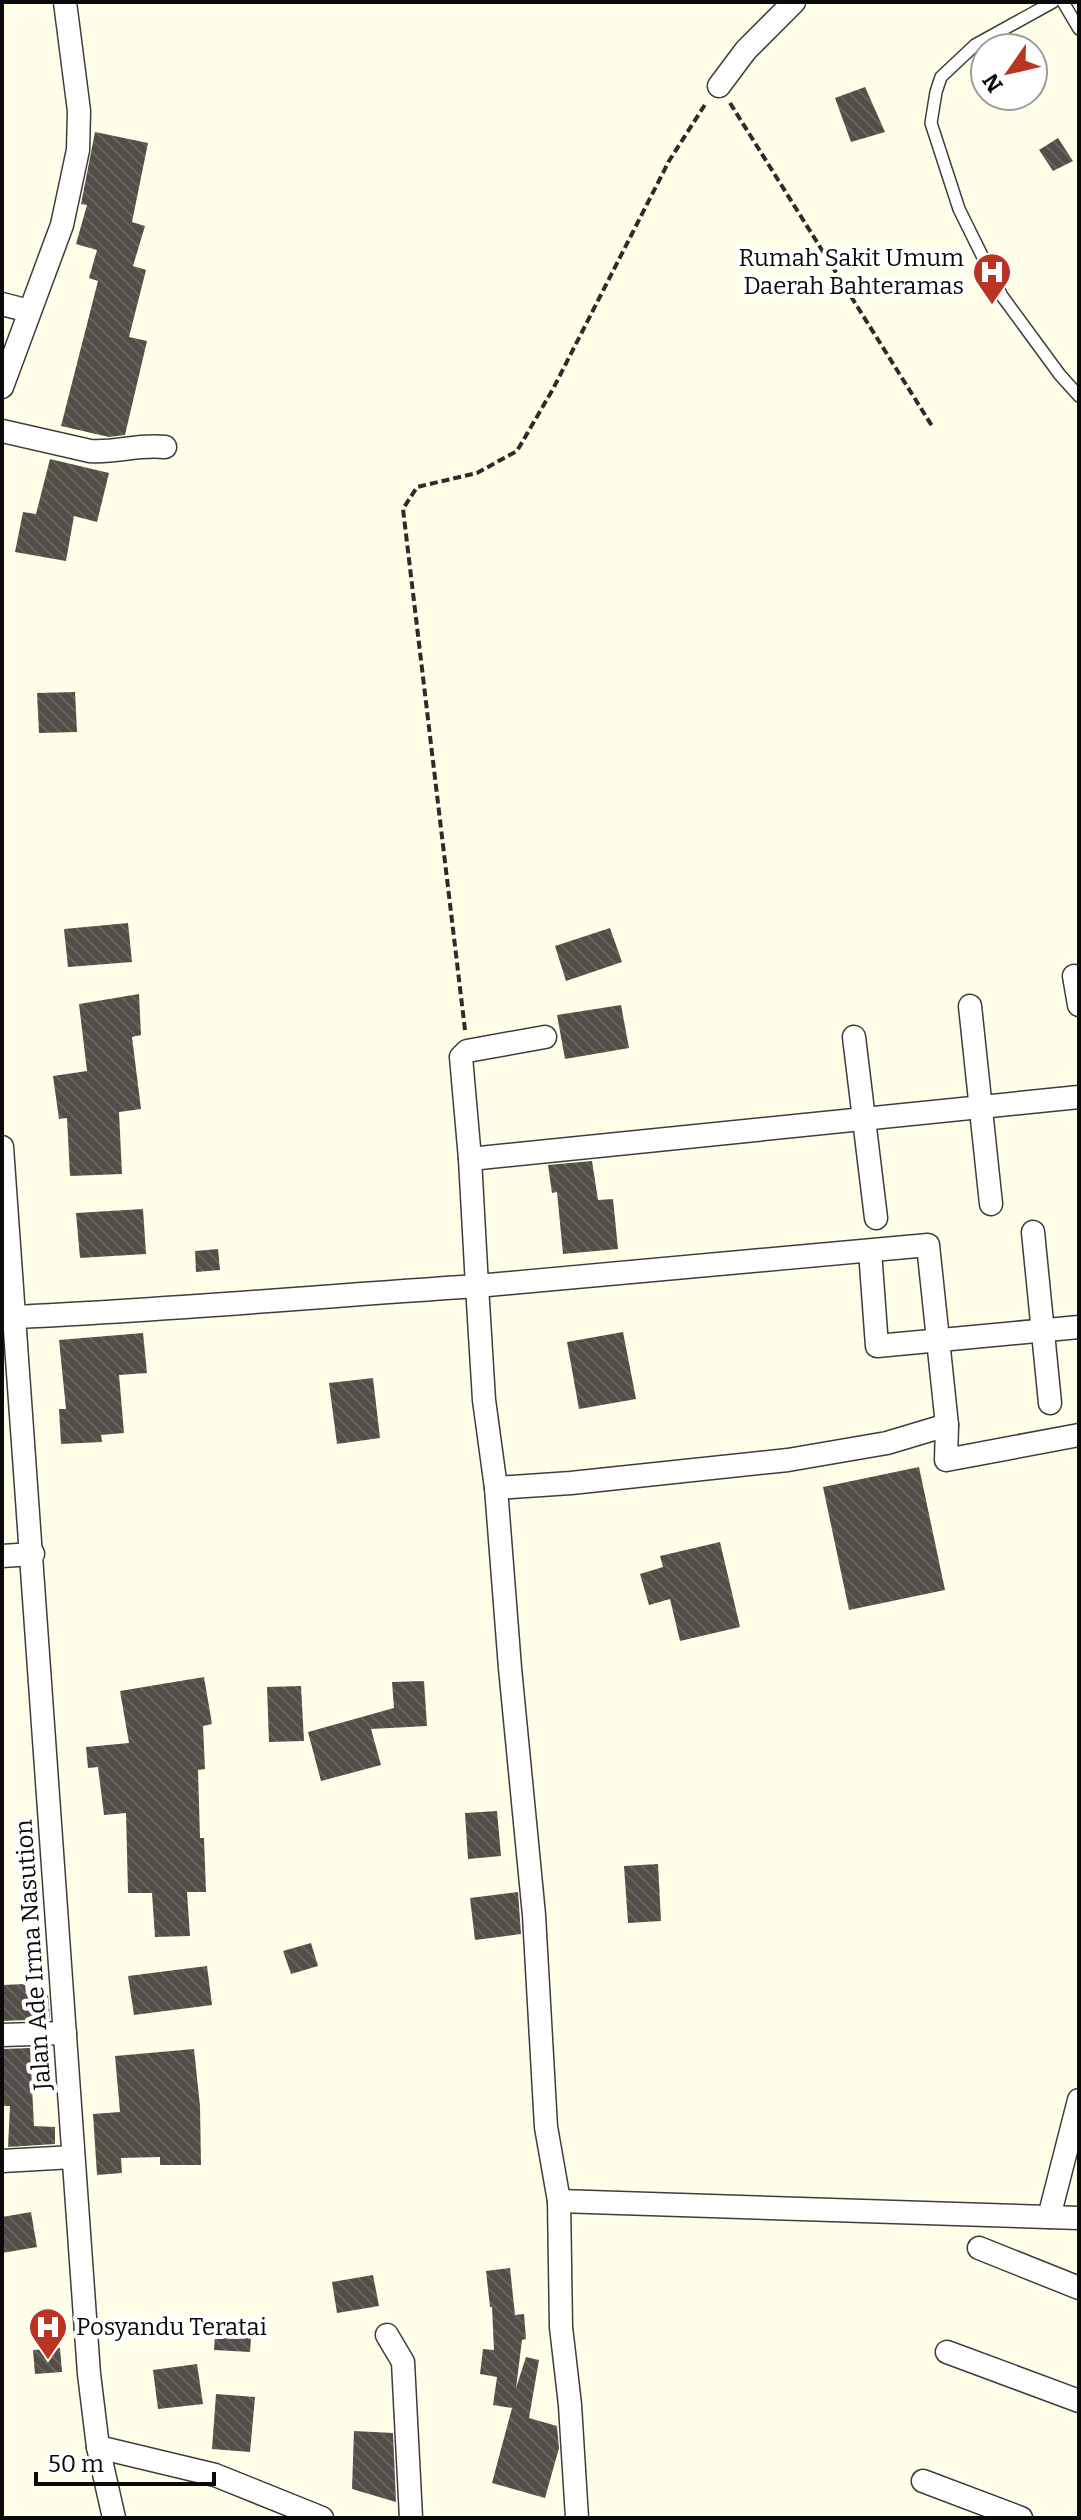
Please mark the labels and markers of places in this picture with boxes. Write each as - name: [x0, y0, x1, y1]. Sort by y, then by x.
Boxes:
- place label: Rumah Sakit Umum Daerah Bahteramas: [739, 244, 964, 300]
- hospital icon: Rumah Sakit Umum Daerah Bahteramas: [971, 251, 1013, 306]
- hospital icon: Posyandu Teratai: [27, 2306, 69, 2361]
- place label: Posyandu Teratai: [76, 2313, 267, 2341]

